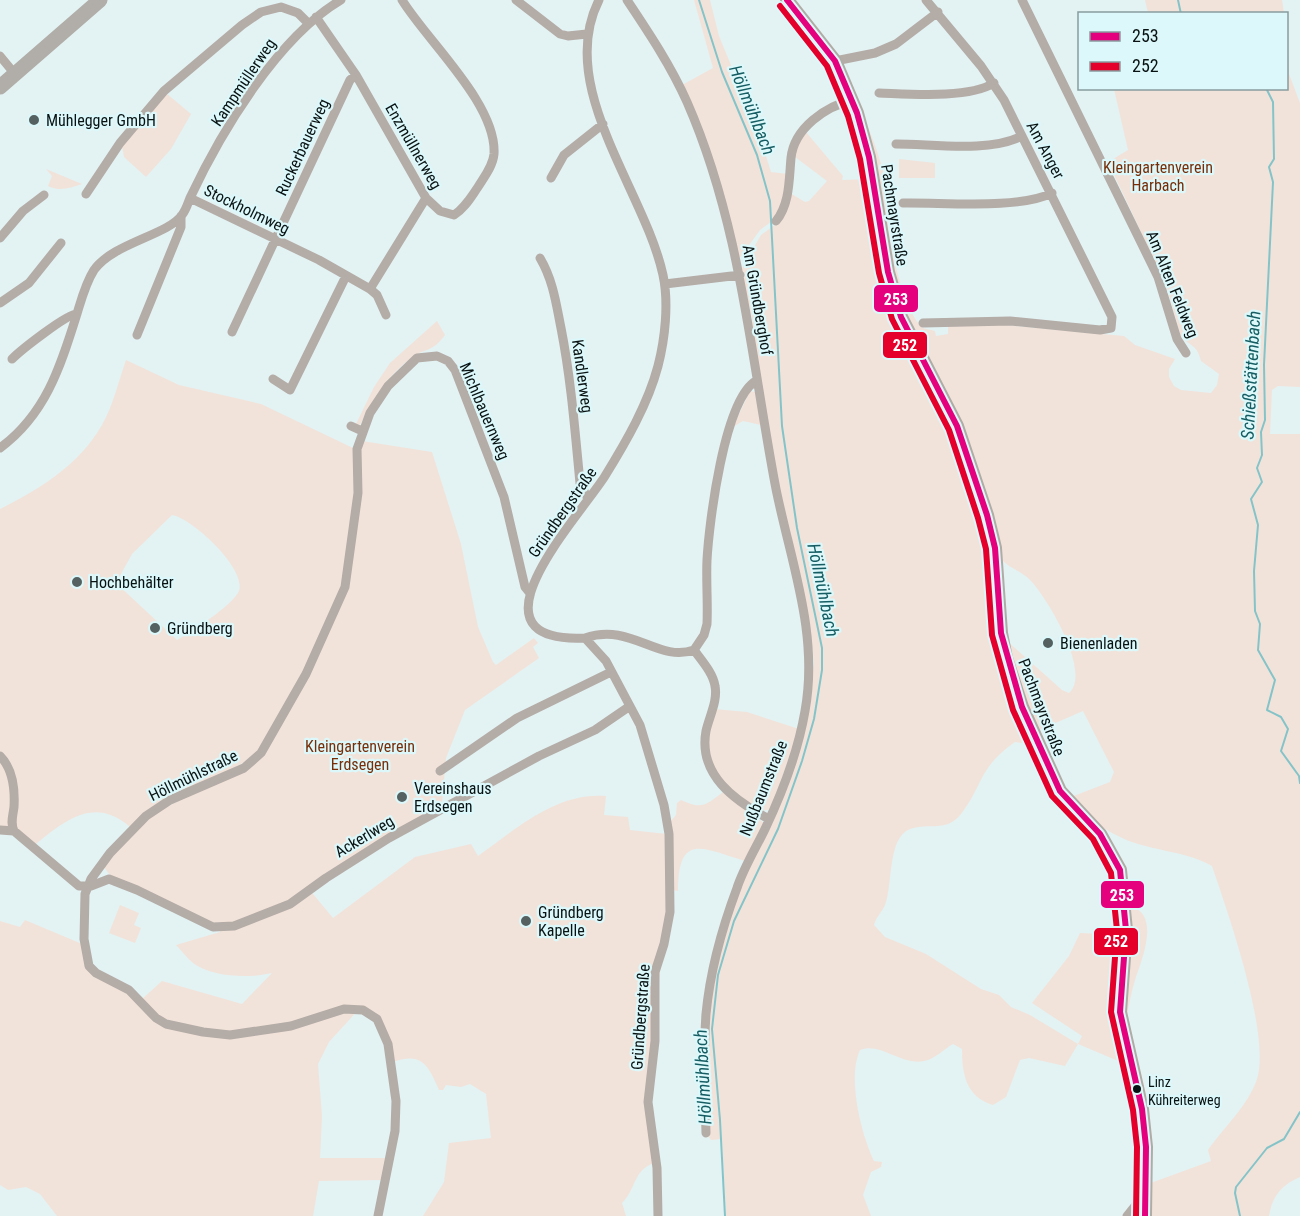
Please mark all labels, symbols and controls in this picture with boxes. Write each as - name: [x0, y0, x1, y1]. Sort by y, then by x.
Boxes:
- legend: [1078, 12, 1288, 90]
- text: 253: [1132, 25, 1159, 46]
- street label: Kampmüllerweg: [207, 35, 280, 130]
- text: 252: [1132, 55, 1159, 76]
- water label: Höllmühlbach: [725, 62, 780, 158]
- street label: Ruckerbauerweg: [272, 96, 333, 199]
- street label: Enzmüllnerweg: [381, 100, 446, 193]
- place label: Mühlegger GmbH: [46, 111, 156, 130]
- marker: Mühlegger GmbH: [27, 113, 41, 127]
- street label: Am Anger: [1023, 118, 1069, 182]
- park label: Kleingartenverein Harbach: [1103, 158, 1213, 195]
- street label: Pachmayrstraße: [877, 163, 912, 267]
- street label: Stockholmweg: [201, 181, 293, 238]
- street label: Am Alten Feldweg: [1142, 228, 1203, 341]
- street label: Am Gründberghof: [738, 244, 777, 357]
- line badge: 253: [873, 284, 919, 313]
- text: 253: [884, 290, 908, 309]
- water label: Schießstättenbach: [1237, 310, 1264, 440]
- line badge: 252: [882, 331, 928, 359]
- text: 252: [893, 336, 917, 355]
- street label: Kandlerweg: [568, 338, 597, 414]
- street label: Michlbauernweg: [456, 360, 514, 463]
- street label: Gründbergstraße: [524, 463, 601, 561]
- water label: Höllmühlbach: [803, 541, 844, 639]
- place label: Hochbehälter: [89, 573, 174, 592]
- marker: Hochbehälter: [70, 575, 84, 589]
- place label: Gründberg: [167, 619, 233, 638]
- marker: Gründberg: [148, 621, 162, 635]
- place label: Bienenladen: [1060, 634, 1137, 653]
- marker: Bienenladen: [1041, 636, 1055, 650]
- street label: Pachmayrstraße: [1014, 656, 1069, 759]
- park label: Kleingartenverein Erdsegen: [305, 737, 415, 774]
- street label: Nußbaumstraße: [736, 738, 791, 839]
- street label: Höllmühlstraße: [146, 746, 241, 805]
- place label: Vereinshaus Erdsegen: [414, 779, 492, 816]
- marker: Vereinshaus Erdsegen: [395, 790, 409, 804]
- street label: Ackerlweg: [331, 811, 397, 861]
- line badge: 253: [1100, 880, 1145, 909]
- text: 253: [1110, 886, 1134, 905]
- place label: Gründberg Kapelle: [538, 903, 604, 940]
- marker: Gründberg Kapelle: [519, 914, 533, 928]
- line badge: 252: [1093, 927, 1139, 956]
- text: 252: [1104, 932, 1128, 951]
- street label: Gründbergstraße: [627, 964, 654, 1071]
- water label: Höllmühlbach: [690, 1029, 715, 1125]
- place label: Linz Kühreiterweg: [1148, 1074, 1221, 1108]
- marker: Linz Kühreiterweg: [1131, 1083, 1143, 1095]

